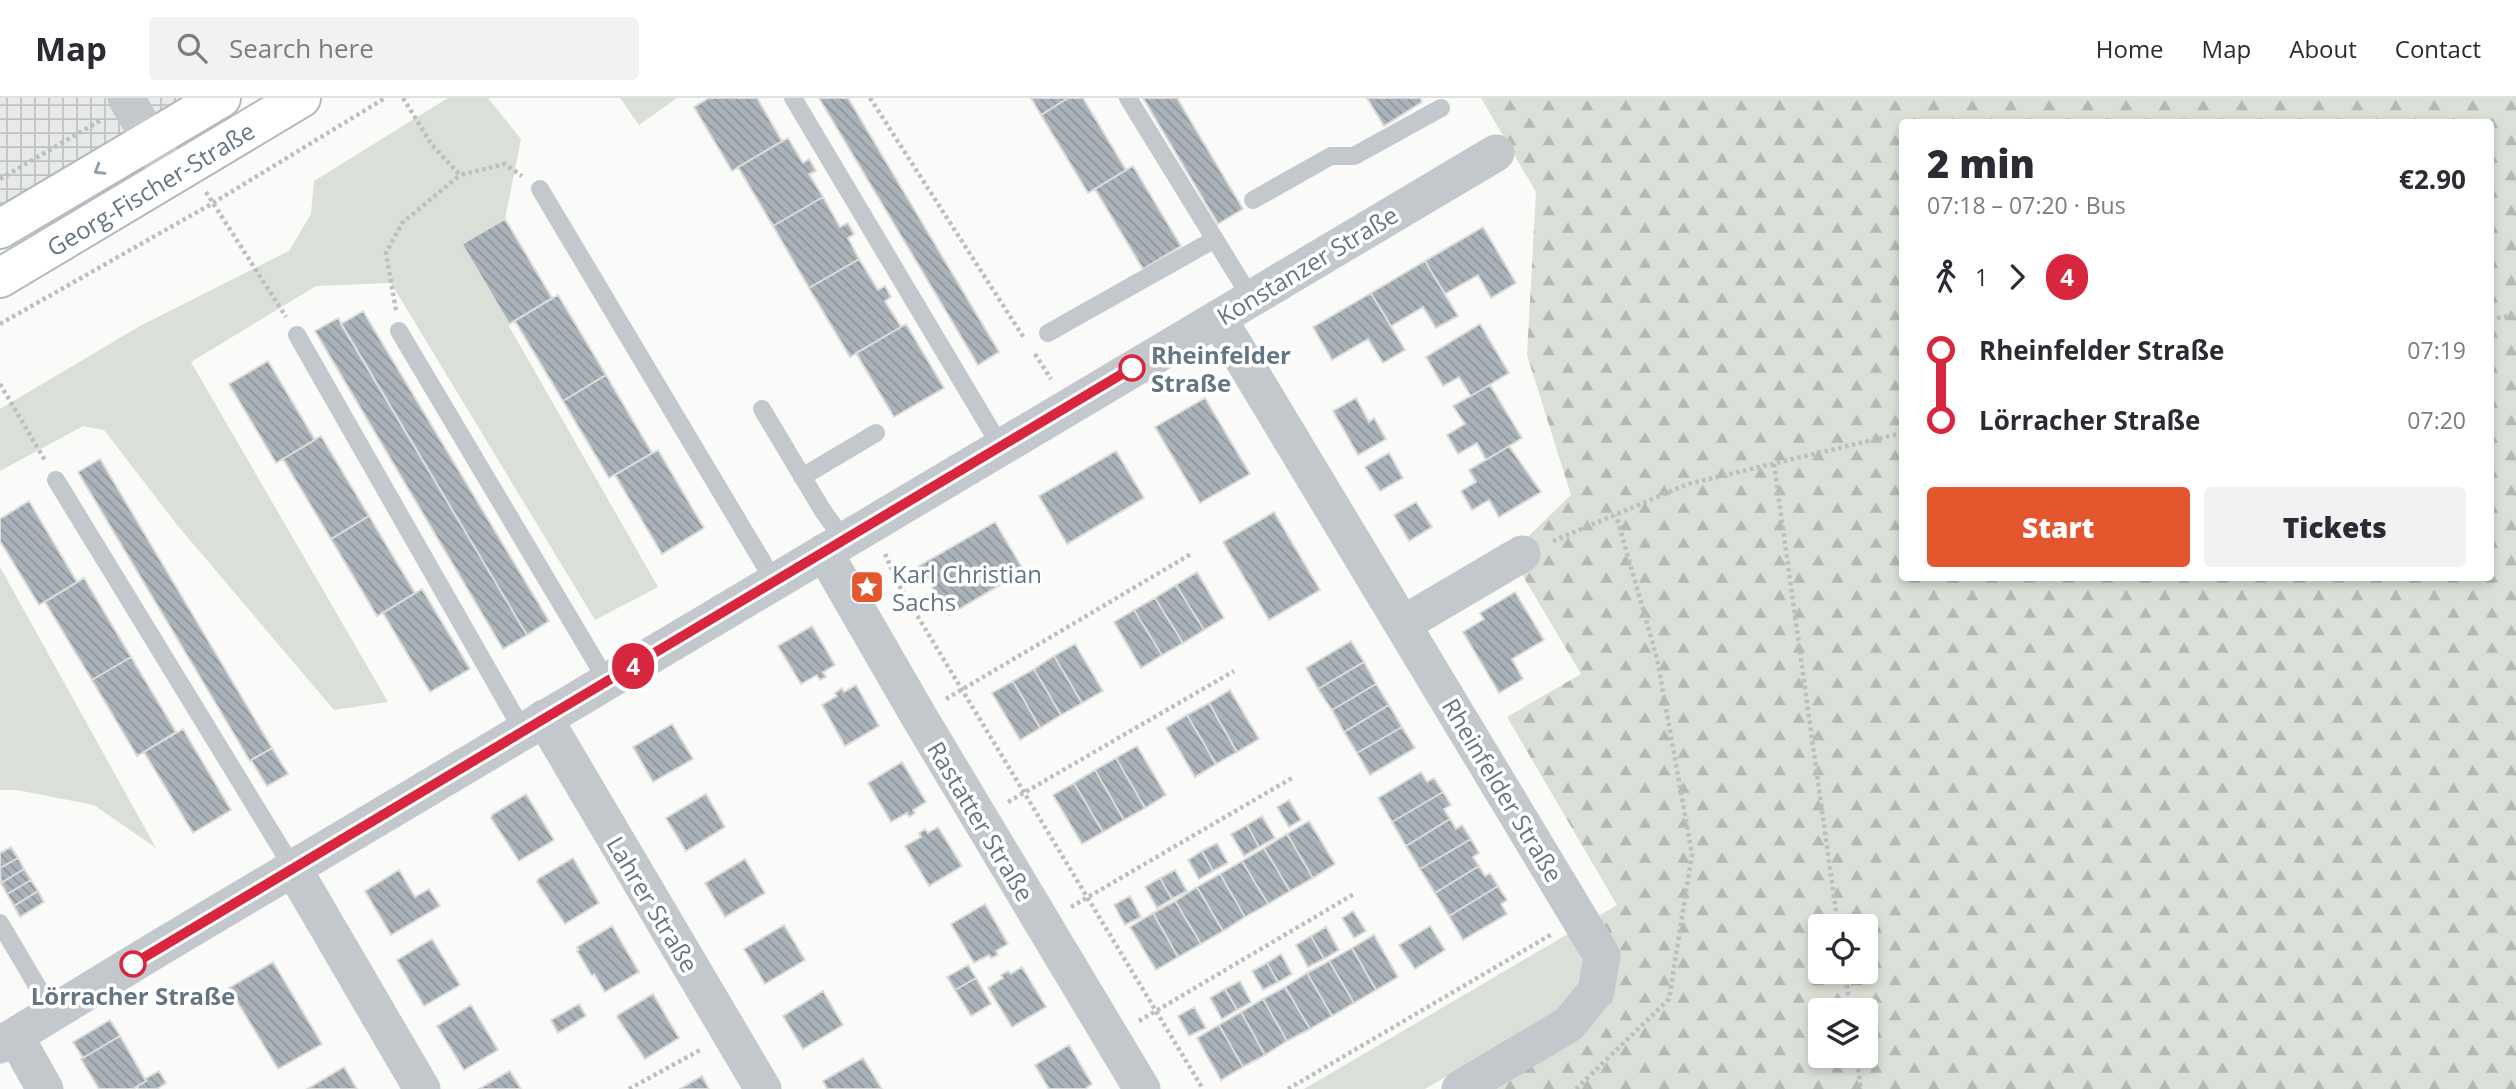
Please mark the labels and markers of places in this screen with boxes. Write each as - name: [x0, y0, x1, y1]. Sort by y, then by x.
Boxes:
- place label: Rheinfelder Straße: [1151, 338, 1291, 399]
- marker: Rheinfelder Straße: [1119, 355, 1145, 381]
- place label: Karl Christian Sachs: [892, 557, 1042, 618]
- place icon: Karl Christian Sachs: [848, 568, 886, 606]
- marker: Lörracher Straße: [120, 951, 146, 977]
- place label: Lörracher Straße: [31, 979, 235, 1012]

